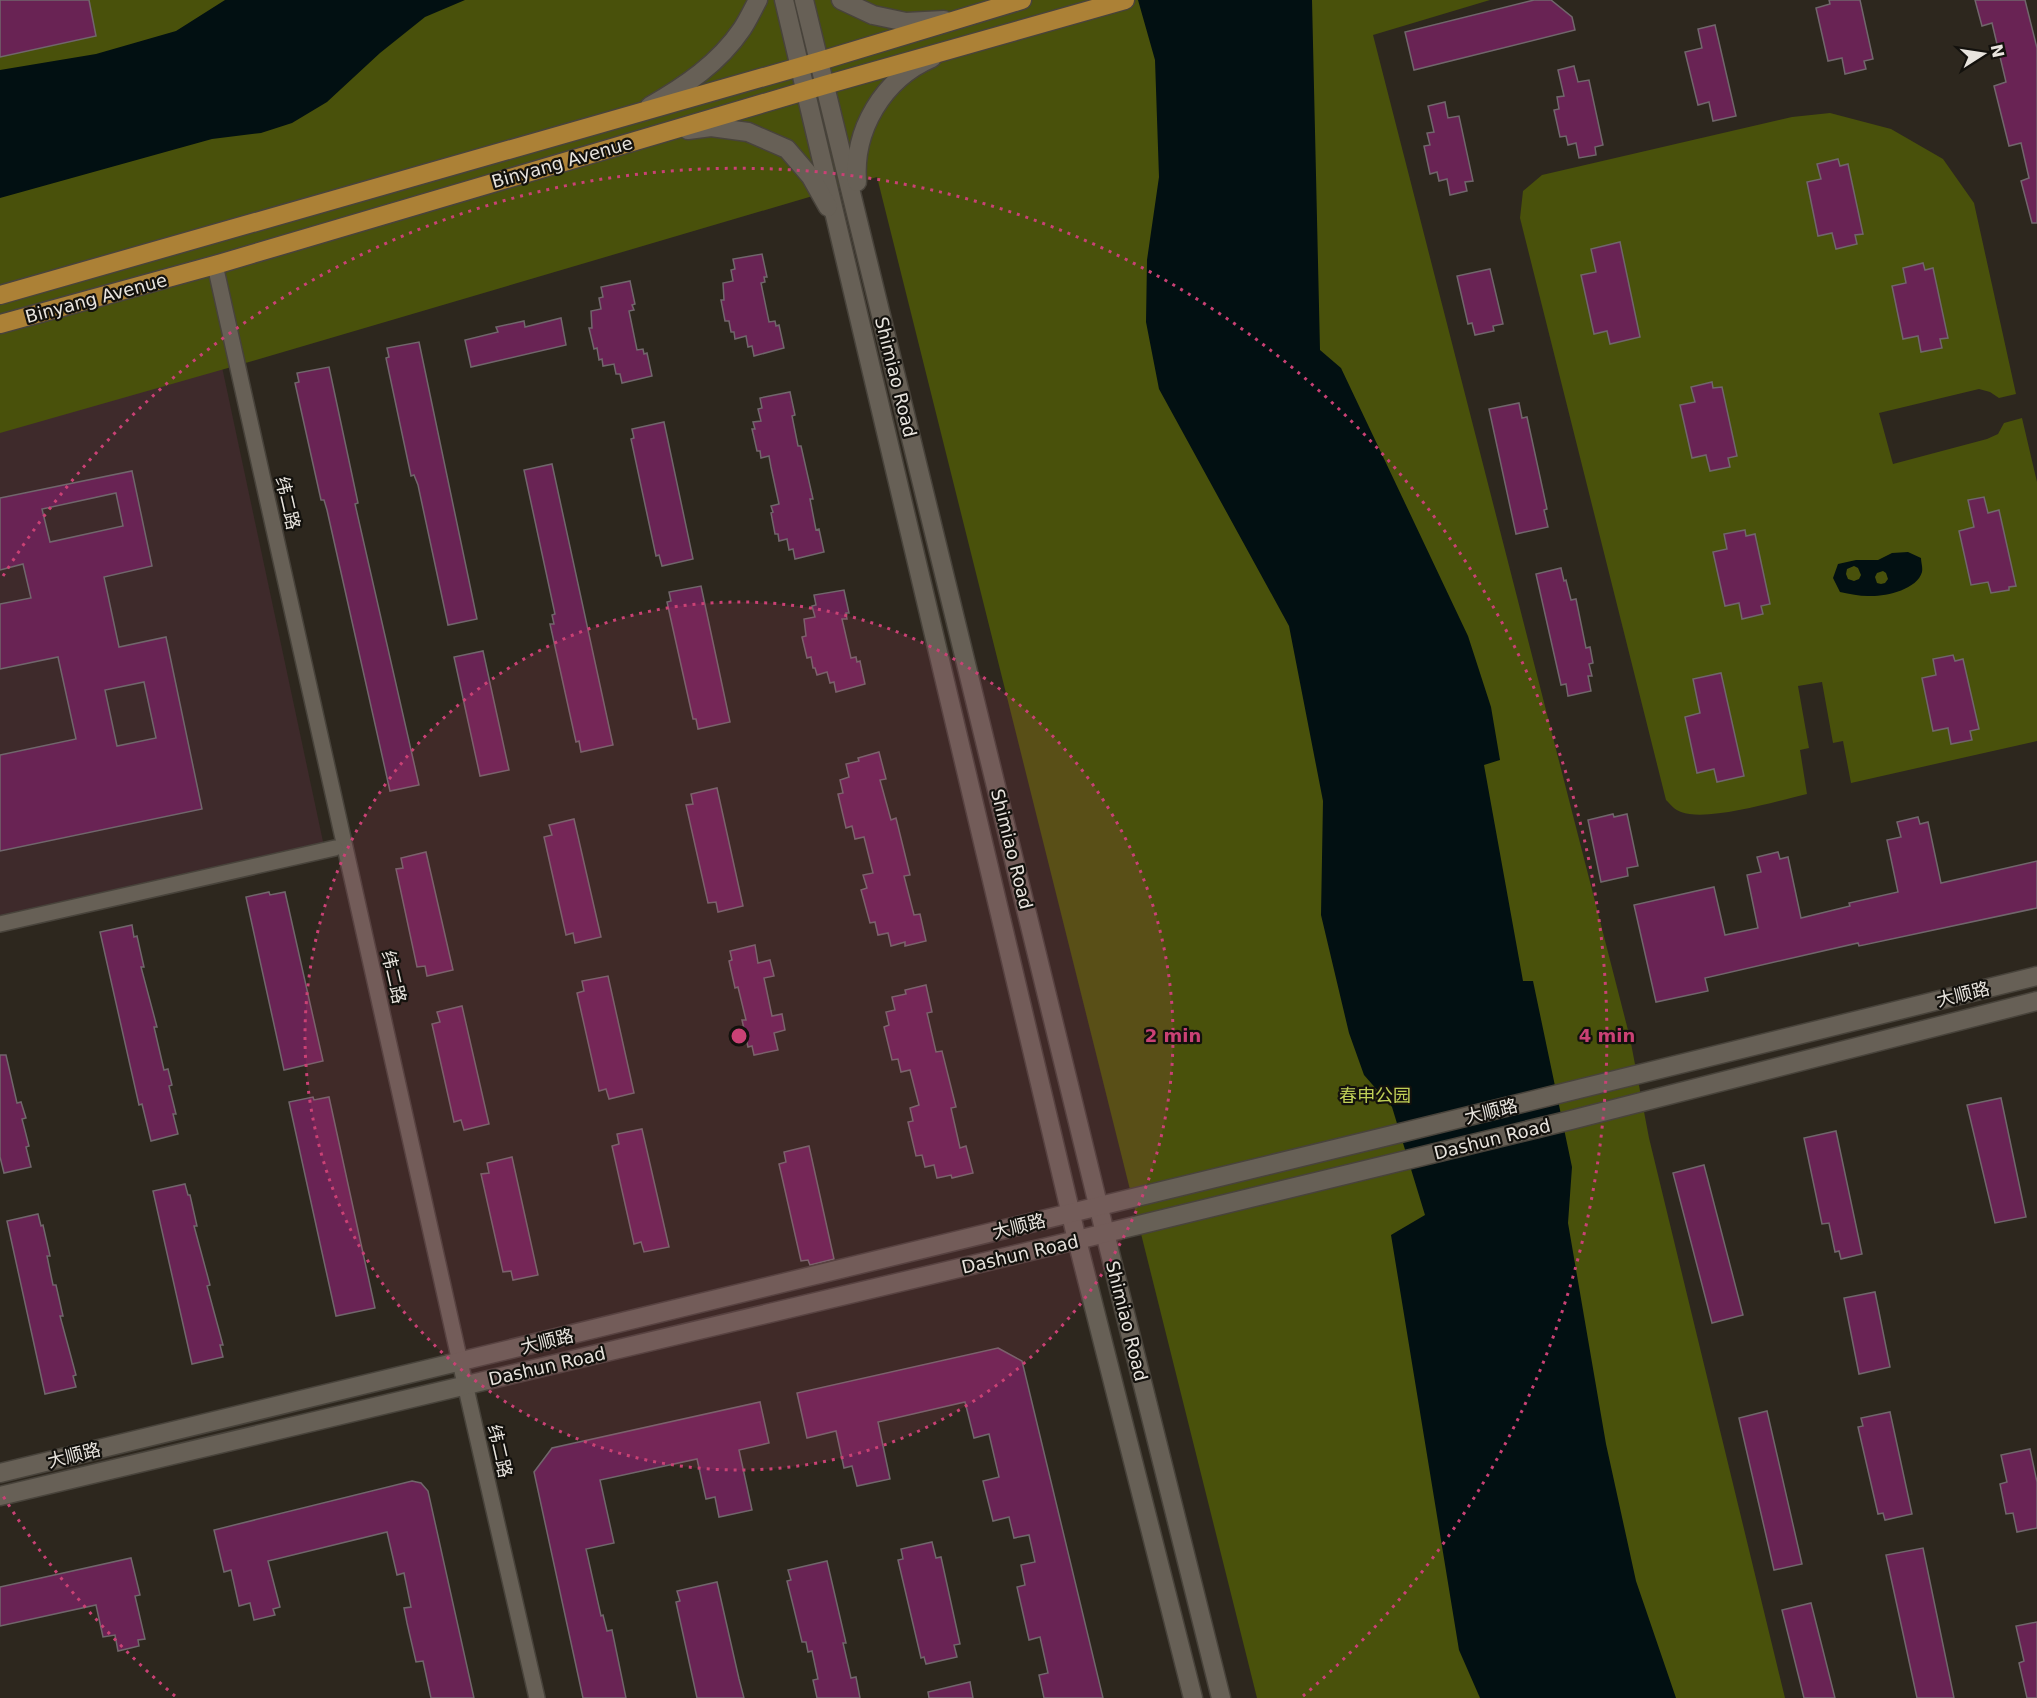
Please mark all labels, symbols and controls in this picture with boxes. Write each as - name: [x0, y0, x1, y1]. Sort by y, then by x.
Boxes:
- north arrow: [1953, 24, 2013, 84]
- text: N: [1986, 42, 2008, 60]
- street label: Binyang Avenue: [489, 132, 635, 192]
- street label: Binyang Avenue: [23, 269, 169, 327]
- street label: Shimiao Road: [871, 315, 921, 439]
- street label: 纬二路: [272, 474, 304, 532]
- street label: Shimiao Road: [987, 787, 1037, 911]
- street label: 纬二路: [378, 948, 410, 1006]
- street label: 大顺路: [1934, 977, 1992, 1011]
- text: 2 min: [1145, 1025, 1201, 1046]
- text: 4 min: [1579, 1025, 1635, 1046]
- centre of rings: [729, 1026, 749, 1046]
- park label: 春申公园: [1339, 1085, 1411, 1106]
- street label: 大顺路: [1462, 1094, 1520, 1128]
- street label: Dashun Road: [1432, 1114, 1552, 1164]
- street label: 大顺路: [990, 1209, 1048, 1243]
- street label: Dashun Road: [959, 1230, 1081, 1278]
- street label: Shimiao Road: [1102, 1259, 1152, 1383]
- street label: 大顺路: [518, 1324, 576, 1358]
- street label: Dashun Road: [486, 1342, 608, 1390]
- street label: 纬二路: [484, 1422, 516, 1480]
- street label: 大顺路: [45, 1438, 103, 1472]

